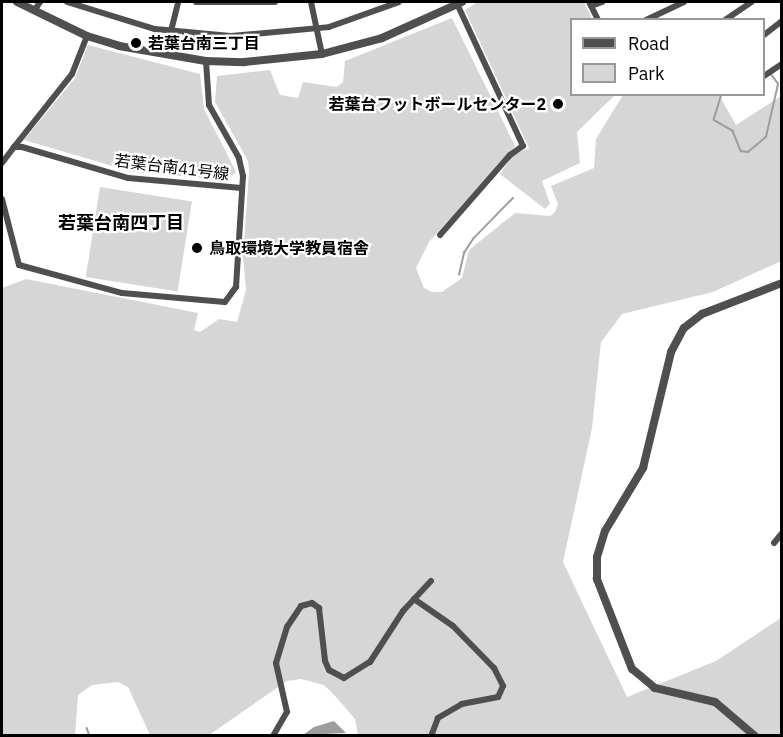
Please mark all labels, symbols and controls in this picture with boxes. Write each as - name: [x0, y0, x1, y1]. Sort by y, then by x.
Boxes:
- legend: [570, 18, 765, 96]
- text: Road: [628, 32, 669, 55]
- place label: 若葉台南三丁目: [148, 33, 260, 53]
- marker: 若葉台南三丁目: [129, 36, 143, 50]
- text: Park: [628, 62, 664, 85]
- place label: 若葉台フットボールセンター2: [328, 94, 546, 114]
- marker: 若葉台フットボールセンター2: [551, 97, 565, 111]
- street label: 若葉台南41号線: [114, 150, 230, 184]
- district label: 若葉台南四丁目: [58, 212, 184, 234]
- place label: 鳥取環境大学教員宿舎: [209, 238, 369, 258]
- marker: 鳥取環境大学教員宿舎: [190, 241, 204, 255]

